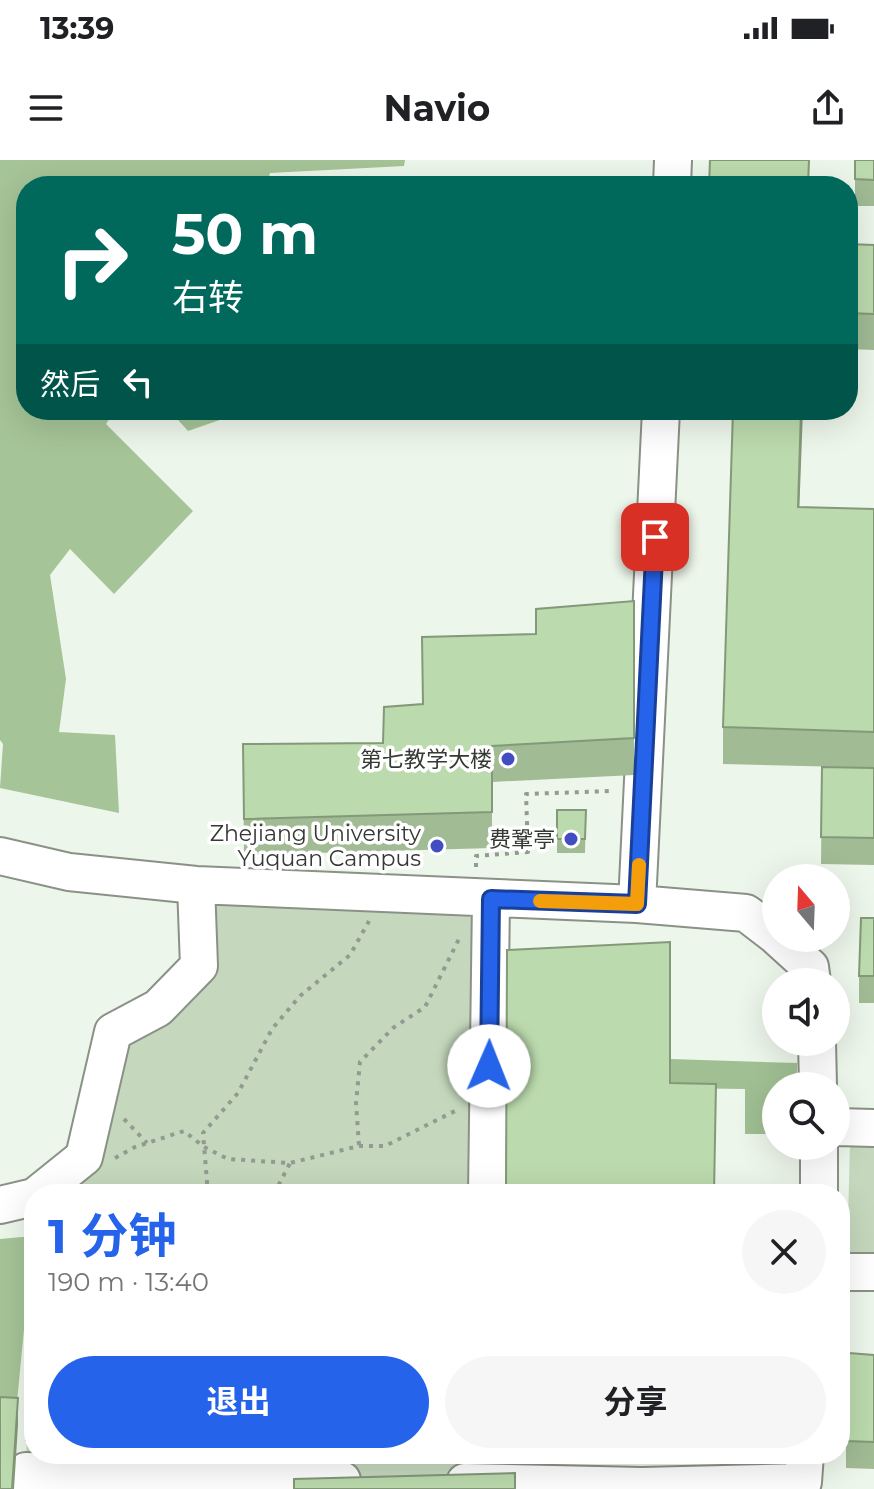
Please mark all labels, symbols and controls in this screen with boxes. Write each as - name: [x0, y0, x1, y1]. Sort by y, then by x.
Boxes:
- text: 13:39: [40, 10, 114, 47]
- icon: menu: [24, 86, 68, 130]
- text: Navio: [384, 86, 490, 130]
- icon: share: [806, 86, 850, 130]
- text: 50 m: [172, 200, 318, 268]
- icon: right: [40, 208, 144, 312]
- text: 右转: [172, 275, 244, 319]
- icon: left: [116, 360, 160, 404]
- text: 然后: [40, 366, 100, 403]
- pin: [621, 503, 689, 571]
- icon: arrive: [633, 515, 677, 559]
- place label: 第七教学大楼: [360, 746, 492, 773]
- marker: 第七教学大楼: [499, 750, 517, 768]
- place label: Zhejiang University Yuquan Campus: [210, 820, 421, 872]
- place label: 费鞏亭: [489, 826, 555, 853]
- marker: 费鞏亭: [562, 830, 580, 848]
- marker: Zhejiang University Yuquan Campus: [428, 837, 446, 855]
- north arrow: [762, 864, 850, 952]
- map controls: [762, 864, 850, 1160]
- button: sound: [762, 968, 850, 1056]
- position arrow: [447, 1024, 531, 1108]
- button: search: [762, 1072, 850, 1160]
- text: 1 分钟: [48, 1207, 176, 1265]
- button: close: [742, 1210, 826, 1294]
- text: 190 m · 13:40: [48, 1266, 209, 1298]
- button: 退出: [48, 1356, 429, 1448]
- button: 分享: [445, 1356, 826, 1448]

